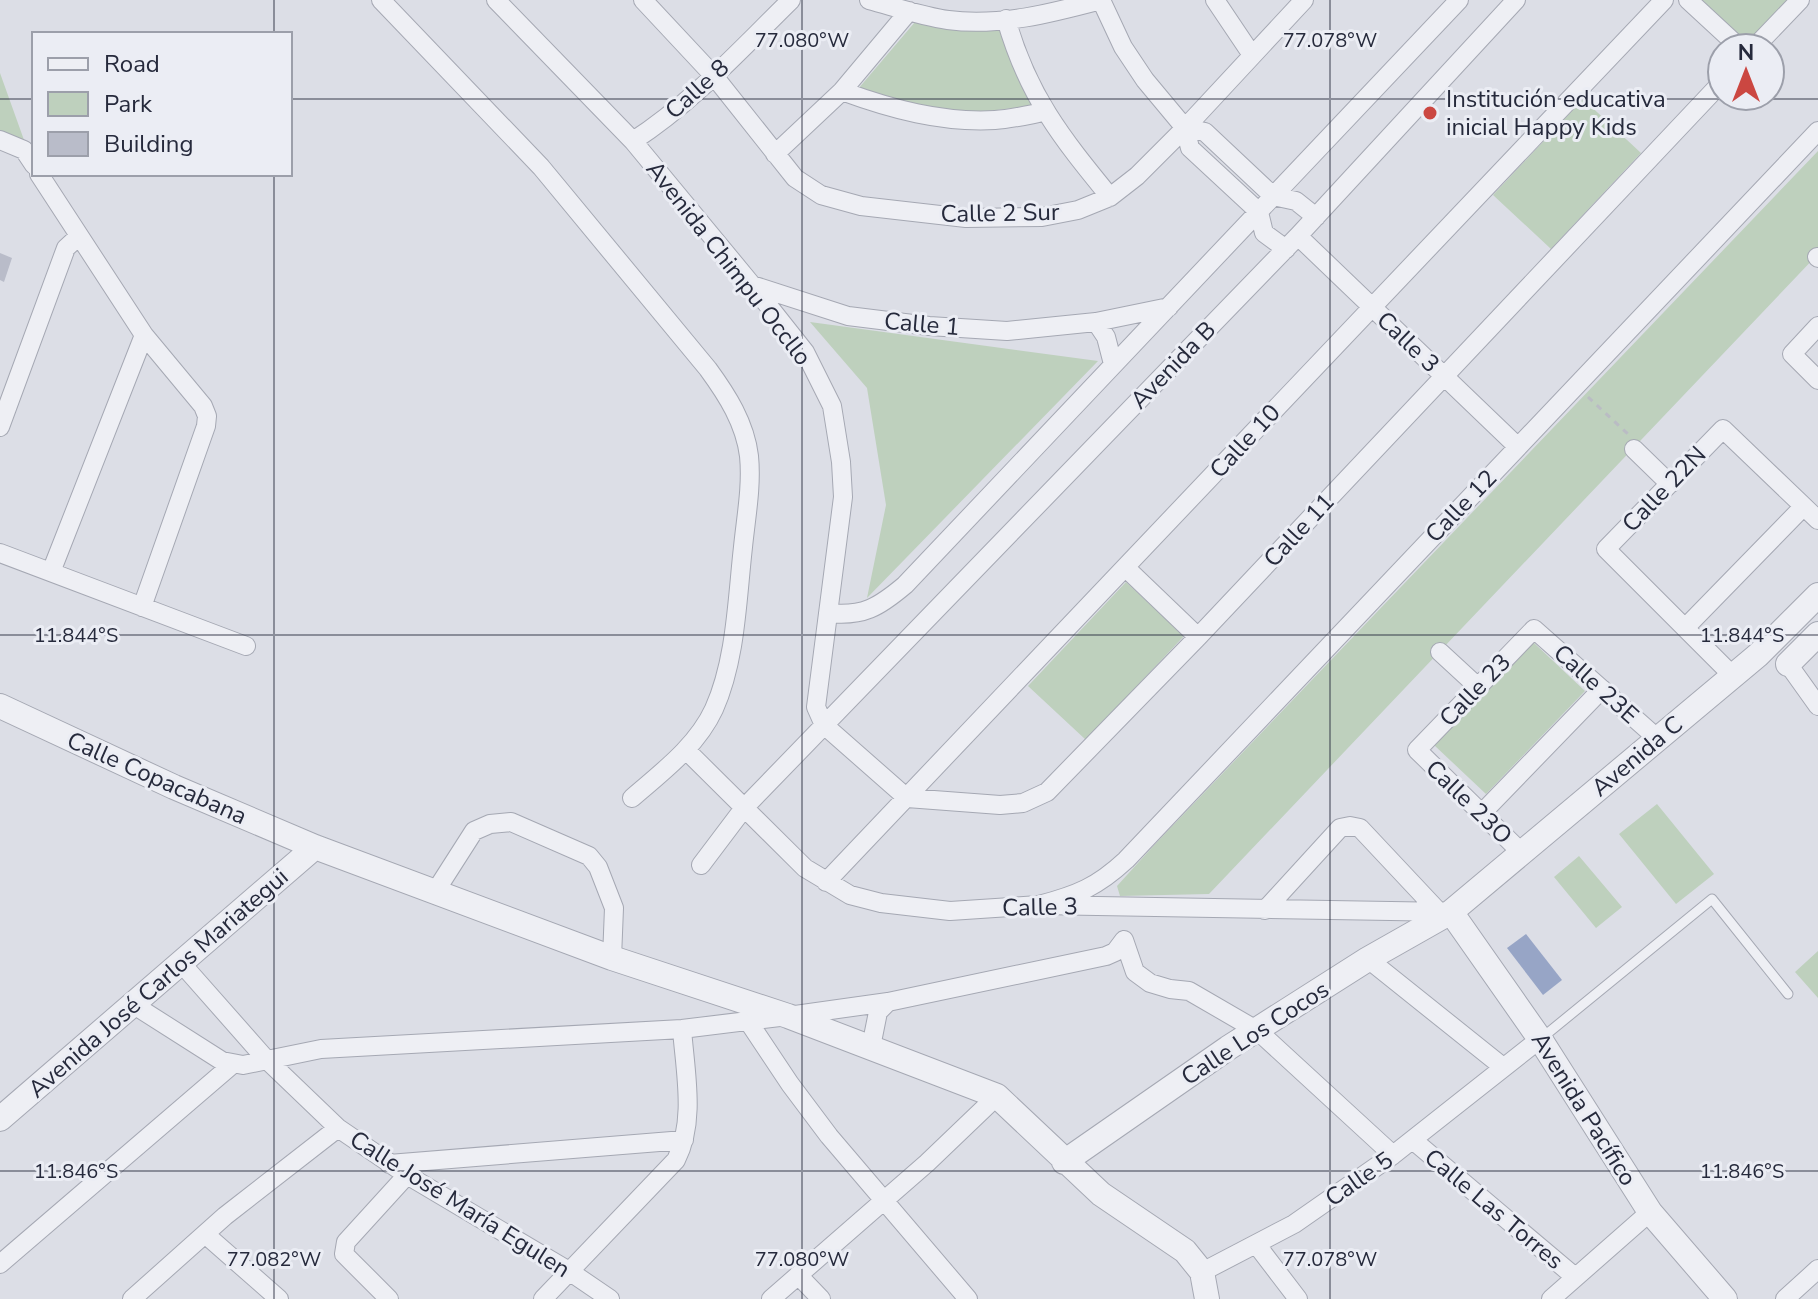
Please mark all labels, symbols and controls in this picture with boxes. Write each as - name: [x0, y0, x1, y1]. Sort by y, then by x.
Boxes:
- text: 77.080°W: [755, 27, 849, 54]
- text: 77.078°W: [1283, 27, 1377, 54]
- legend: [32, 32, 292, 176]
- north arrow: [1706, 32, 1786, 112]
- text: N: [1738, 38, 1754, 68]
- text: Road: [104, 48, 160, 80]
- street label: Calle 8: [658, 52, 736, 126]
- place label: Institución educativa inicial Happy Kids: [1446, 83, 1666, 143]
- text: Park: [104, 88, 153, 120]
- marker: Institución educativa inicial Happy Kids: [1421, 104, 1439, 122]
- text: Building: [104, 128, 194, 160]
- street label: Avenida Chimpu Occllo: [639, 154, 819, 372]
- street label: Calle 2 Sur: [940, 196, 1060, 230]
- street label: Calle 3: [1370, 304, 1446, 380]
- street label: Calle 1: [883, 305, 961, 343]
- street label: Avenida B: [1123, 314, 1223, 416]
- street label: Calle 10: [1203, 397, 1287, 485]
- street label: Calle 22N: [1615, 439, 1713, 539]
- street label: Calle 12: [1418, 462, 1504, 550]
- street label: Calle 11: [1257, 486, 1341, 574]
- text: 11.844°S: [34, 622, 118, 649]
- text: 11.844°S: [1700, 622, 1784, 649]
- street label: Calle 23E: [1547, 637, 1645, 731]
- street label: Calle 23: [1432, 646, 1518, 734]
- street label: Avenida C: [1585, 708, 1689, 804]
- street label: Calle Copacabana: [62, 724, 252, 832]
- street label: Calle 23O: [1419, 753, 1519, 851]
- street label: Avenida José Carlos Mariategui: [21, 861, 295, 1105]
- street label: Calle 3: [1002, 890, 1078, 924]
- street label: Calle Los Cocos: [1175, 973, 1335, 1093]
- street label: Avenida Pacífico: [1524, 1026, 1644, 1192]
- street label: Calle José María Egulen: [344, 1123, 576, 1285]
- street label: Calle Las Torres: [1418, 1141, 1570, 1277]
- street label: Calle 5: [1319, 1144, 1399, 1214]
- text: 11.846°S: [34, 1158, 118, 1185]
- text: 11.846°S: [1700, 1158, 1784, 1185]
- text: 77.082°W: [227, 1246, 321, 1273]
- text: 77.080°W: [755, 1246, 849, 1273]
- text: 77.078°W: [1283, 1246, 1377, 1273]

